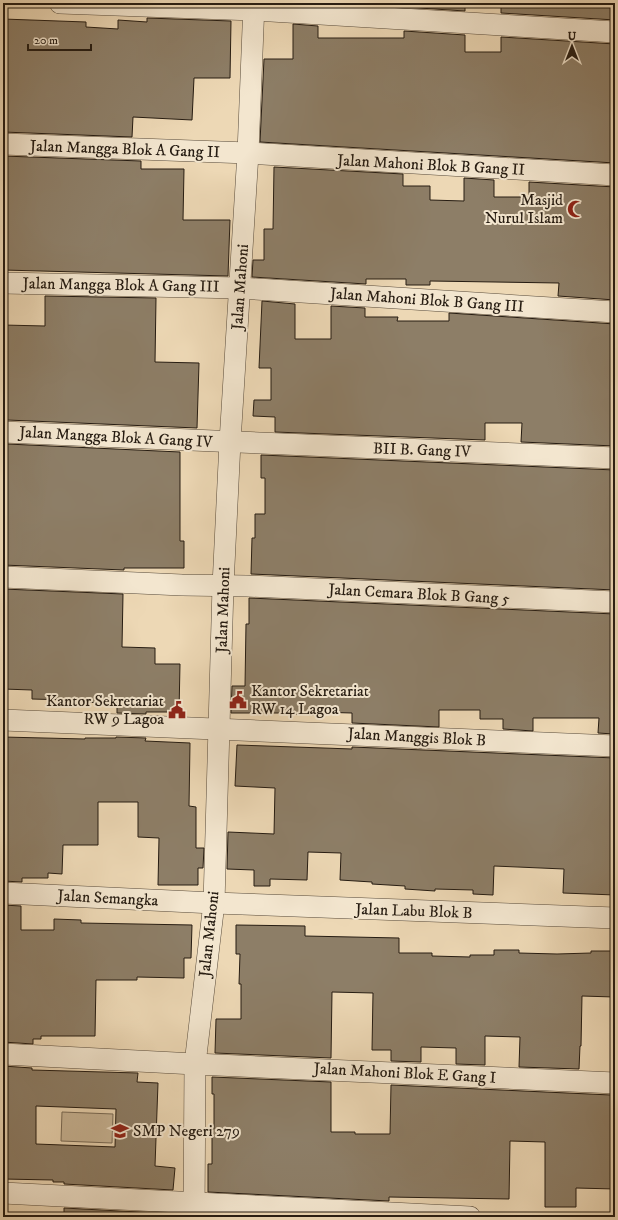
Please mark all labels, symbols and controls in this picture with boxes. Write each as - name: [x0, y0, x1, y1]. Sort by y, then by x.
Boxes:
- scale bar: [28, 26, 91, 52]
- north arrow: [552, 26, 592, 66]
- text: U: [568, 30, 577, 44]
- text: 20 m: [34, 33, 58, 48]
- street label: Jalan Mangga Blok A Gang II: [28, 136, 221, 162]
- street label: Jalan Mahoni Blok B Gang II: [335, 150, 526, 180]
- place label: Masjid Nurul Islam: [485, 190, 563, 228]
- mosque icon: Masjid Nurul Islam: [566, 199, 586, 219]
- street label: Jalan Mahoni: [227, 243, 253, 333]
- street label: Jalan Mangga Blok A Gang III: [21, 273, 220, 297]
- street label: Jalan Mahoni Blok B Gang III: [327, 283, 525, 317]
- street label: Jalan Mangga Blok A Gang IV: [17, 422, 214, 452]
- street label: BII B. Gang IV: [372, 438, 472, 462]
- street label: Jalan Mahoni: [211, 567, 234, 655]
- street label: Jalan Cemara Blok B Gang 5: [326, 579, 510, 609]
- place label: Kantor Sekretariat RW 14 Lagoa: [251, 681, 369, 719]
- public building icon: Kantor Sekretariat RW 14 Lagoa: [228, 690, 248, 710]
- place label: Kantor Sekretariat RW 9 Lagoa: [46, 691, 164, 729]
- public building icon: Kantor Sekretariat RW 9 Lagoa: [167, 700, 187, 720]
- street label: Jalan Manggis Blok B: [345, 723, 487, 751]
- street label: Jalan Semangka: [55, 885, 159, 911]
- street label: Jalan Mahoni: [194, 890, 223, 980]
- street label: Jalan Labu Blok B: [353, 899, 473, 923]
- street label: Jalan Mahoni Blok E Gang I: [311, 1058, 497, 1088]
- school or university icon: SMP Negeri 279: [110, 1121, 130, 1141]
- place label: SMP Negeri 279: [133, 1121, 240, 1141]

